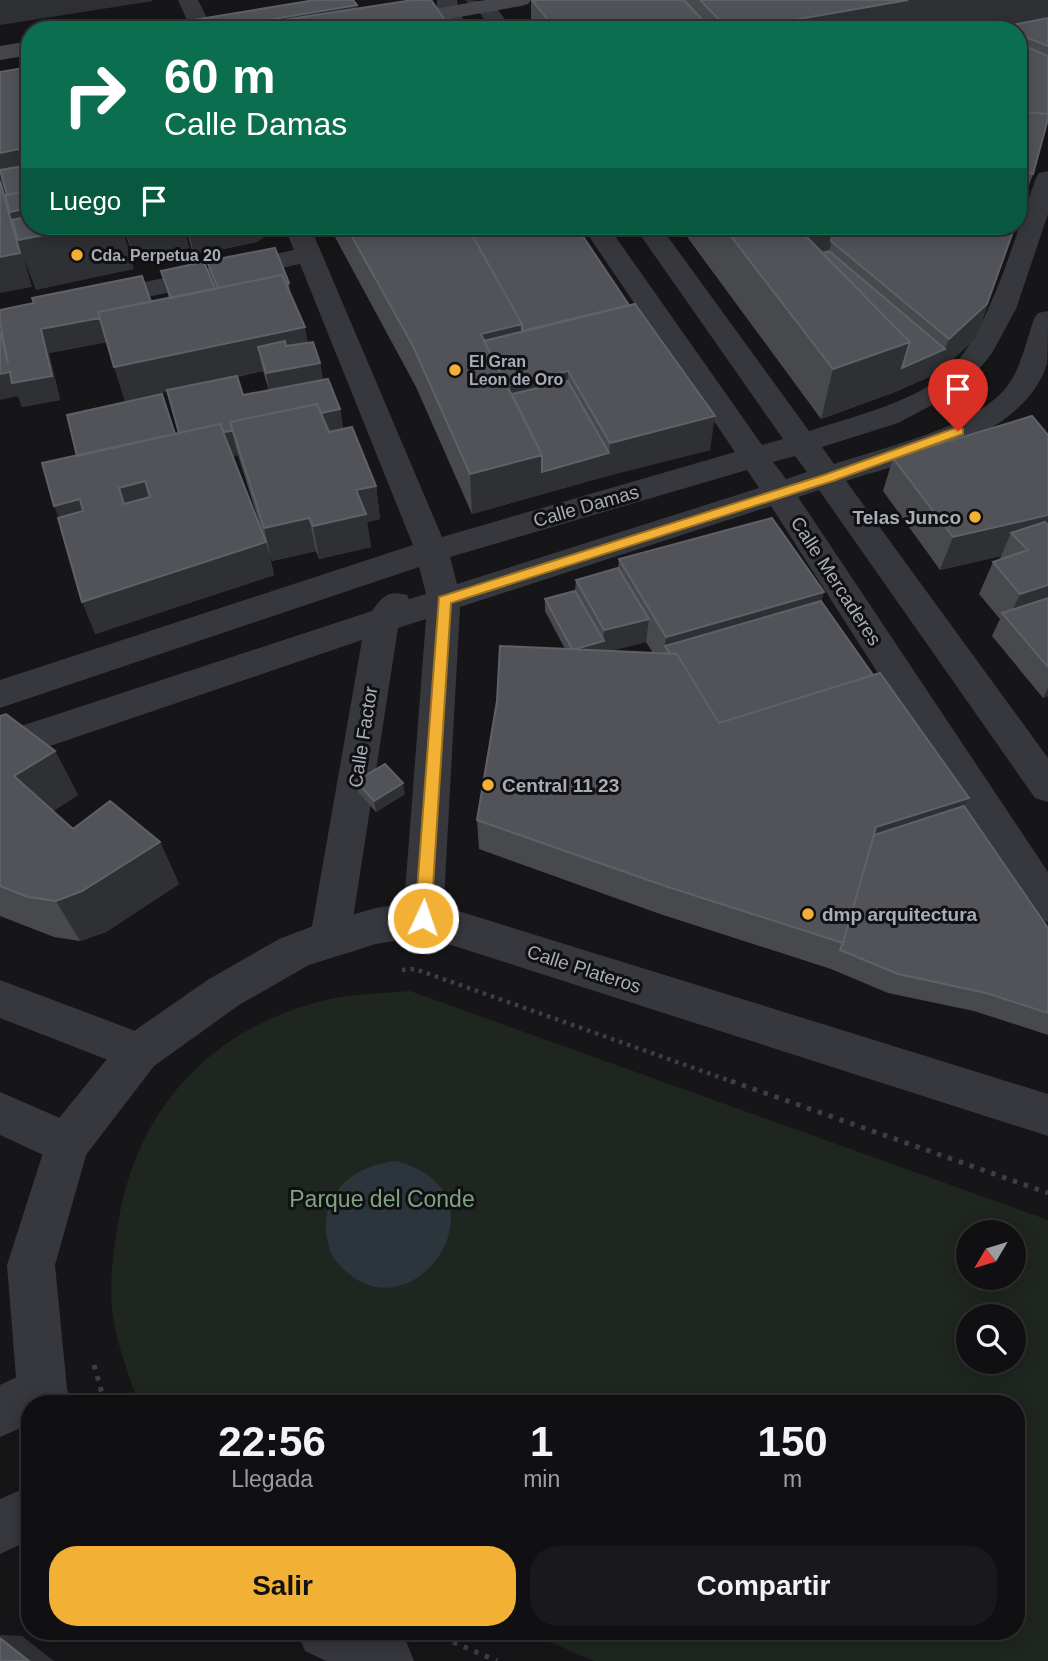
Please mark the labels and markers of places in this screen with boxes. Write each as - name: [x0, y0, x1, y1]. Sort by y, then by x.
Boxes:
- marker: Cda. Perpetua 20: [69, 247, 85, 263]
- place label: Cda. Perpetua 20: [91, 247, 221, 264]
- place label: El Gran Leon de Oro: [469, 353, 563, 388]
- pin: [928, 359, 988, 431]
- marker: El Gran Leon de Oro: [447, 362, 463, 378]
- place label: Telas Junco: [853, 507, 961, 528]
- marker: Telas Junco: [967, 509, 983, 525]
- place label: Central 11 23: [502, 775, 619, 796]
- marker: Central 11 23: [480, 777, 496, 793]
- place label: dmp arquitectura: [822, 904, 978, 925]
- marker: dmp arquitectura: [800, 906, 816, 922]

